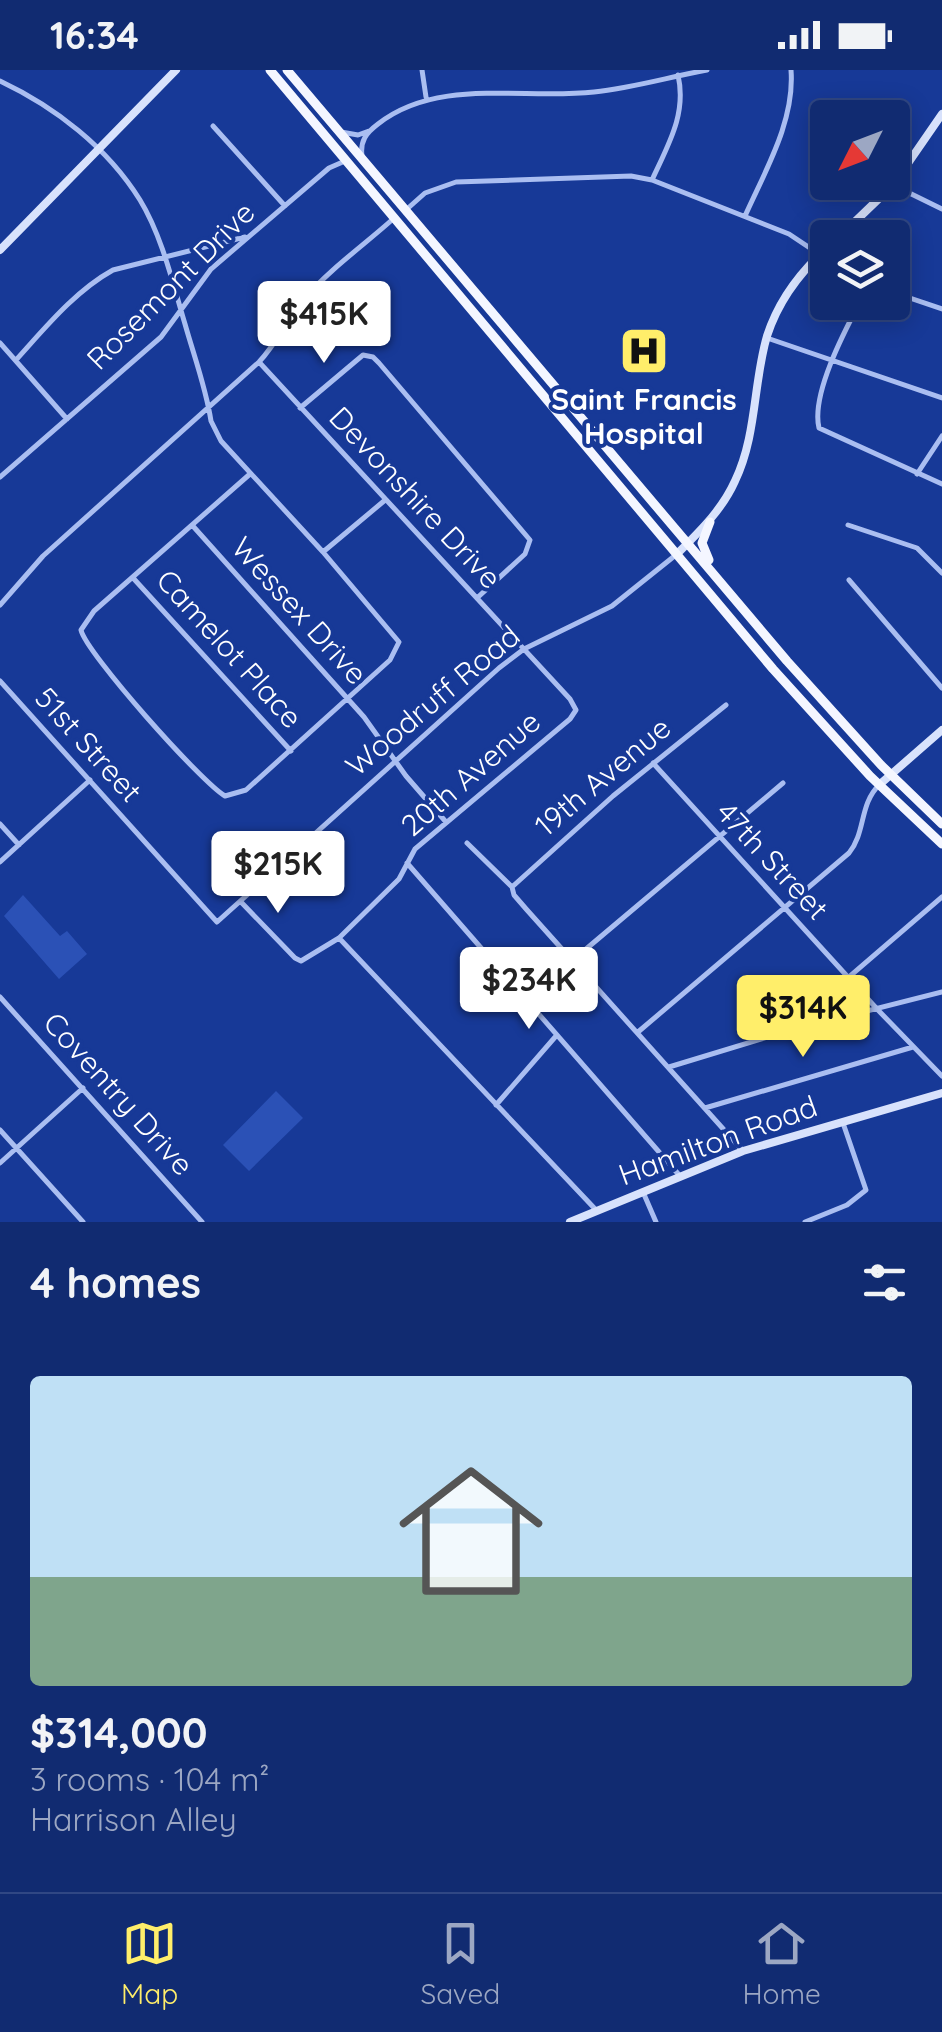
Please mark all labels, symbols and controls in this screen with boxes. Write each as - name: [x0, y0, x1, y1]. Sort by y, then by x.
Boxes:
- text: 16:34: [50, 11, 139, 59]
- north arrow: [810, 100, 910, 200]
- map controls: [810, 100, 910, 320]
- street label: Rosemont Drive: [78, 193, 262, 377]
- button: layers: [810, 220, 910, 320]
- pin: $415K: [254, 281, 394, 366]
- text: $415K: [280, 293, 368, 333]
- hospital icon: Saint Francis Hospital: [618, 325, 670, 377]
- place label: Saint Francis Hospital: [551, 380, 737, 452]
- street label: Devonshire Drive: [322, 398, 510, 596]
- street label: Wessex Drive: [224, 529, 376, 692]
- street label: Camelot Place: [149, 561, 311, 736]
- street label: Woodruff Road: [337, 616, 527, 784]
- street label: 51st Street: [27, 679, 150, 810]
- street label: 20th Avenue: [393, 702, 548, 844]
- street label: 19th Avenue: [527, 708, 678, 844]
- street label: 47th Street: [708, 793, 837, 927]
- pin: $215K: [208, 831, 348, 916]
- text: $215K: [233, 843, 323, 883]
- pin: $234K: [459, 947, 599, 1032]
- text: $234K: [482, 959, 576, 999]
- pin: $314K: [733, 975, 873, 1060]
- text: $314K: [759, 987, 847, 1027]
- street label: Coventry Drive: [35, 1004, 202, 1183]
- street label: Hamilton Road: [613, 1087, 822, 1194]
- icon: filters: [857, 1255, 912, 1310]
- text: 4 homes: [30, 1256, 201, 1309]
- icon: home: [381, 1441, 561, 1621]
- text: $314,000: [30, 1706, 208, 1759]
- text: 3 rooms · 104 m²: [30, 1759, 270, 1799]
- text: Harrison Alley: [30, 1799, 237, 1839]
- tab: Map: [121, 1916, 178, 2011]
- tab: Saved: [420, 1916, 500, 2011]
- tab: Home: [742, 1916, 821, 2011]

